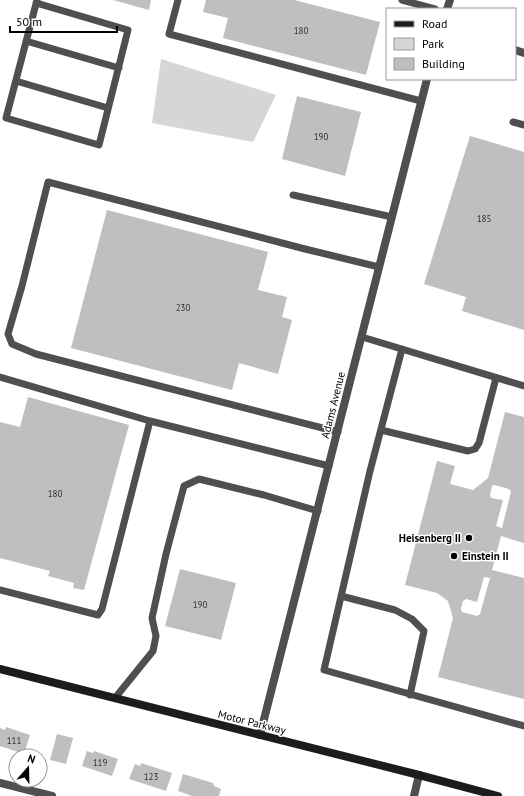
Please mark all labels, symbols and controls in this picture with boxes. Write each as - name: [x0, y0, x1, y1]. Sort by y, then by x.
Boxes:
- scale bar: [10, 8, 117, 34]
- legend: [386, 8, 516, 80]
- text: 50 m: [16, 14, 42, 29]
- text: Road: [422, 16, 447, 31]
- house number: 180: [294, 25, 308, 36]
- text: Park: [422, 36, 444, 51]
- text: Building: [422, 56, 465, 71]
- house number: 190: [314, 131, 328, 142]
- house number: 185: [477, 213, 491, 224]
- house number: 230: [176, 302, 190, 313]
- street label: Adams Avenue: [318, 370, 348, 440]
- house number: 180: [48, 488, 62, 499]
- place label: Heisenberg II: [399, 531, 461, 545]
- marker: Heisenberg II: [464, 533, 474, 543]
- place label: Einstein II: [462, 549, 509, 563]
- marker: Einstein II: [449, 551, 459, 561]
- house number: 190: [193, 599, 207, 610]
- street label: Motor Parkway: [216, 707, 288, 737]
- house number: 111: [7, 735, 21, 746]
- north arrow: [8, 748, 48, 788]
- text: N: [26, 751, 37, 766]
- house number: 119: [93, 757, 107, 768]
- house number: 123: [144, 771, 158, 782]

